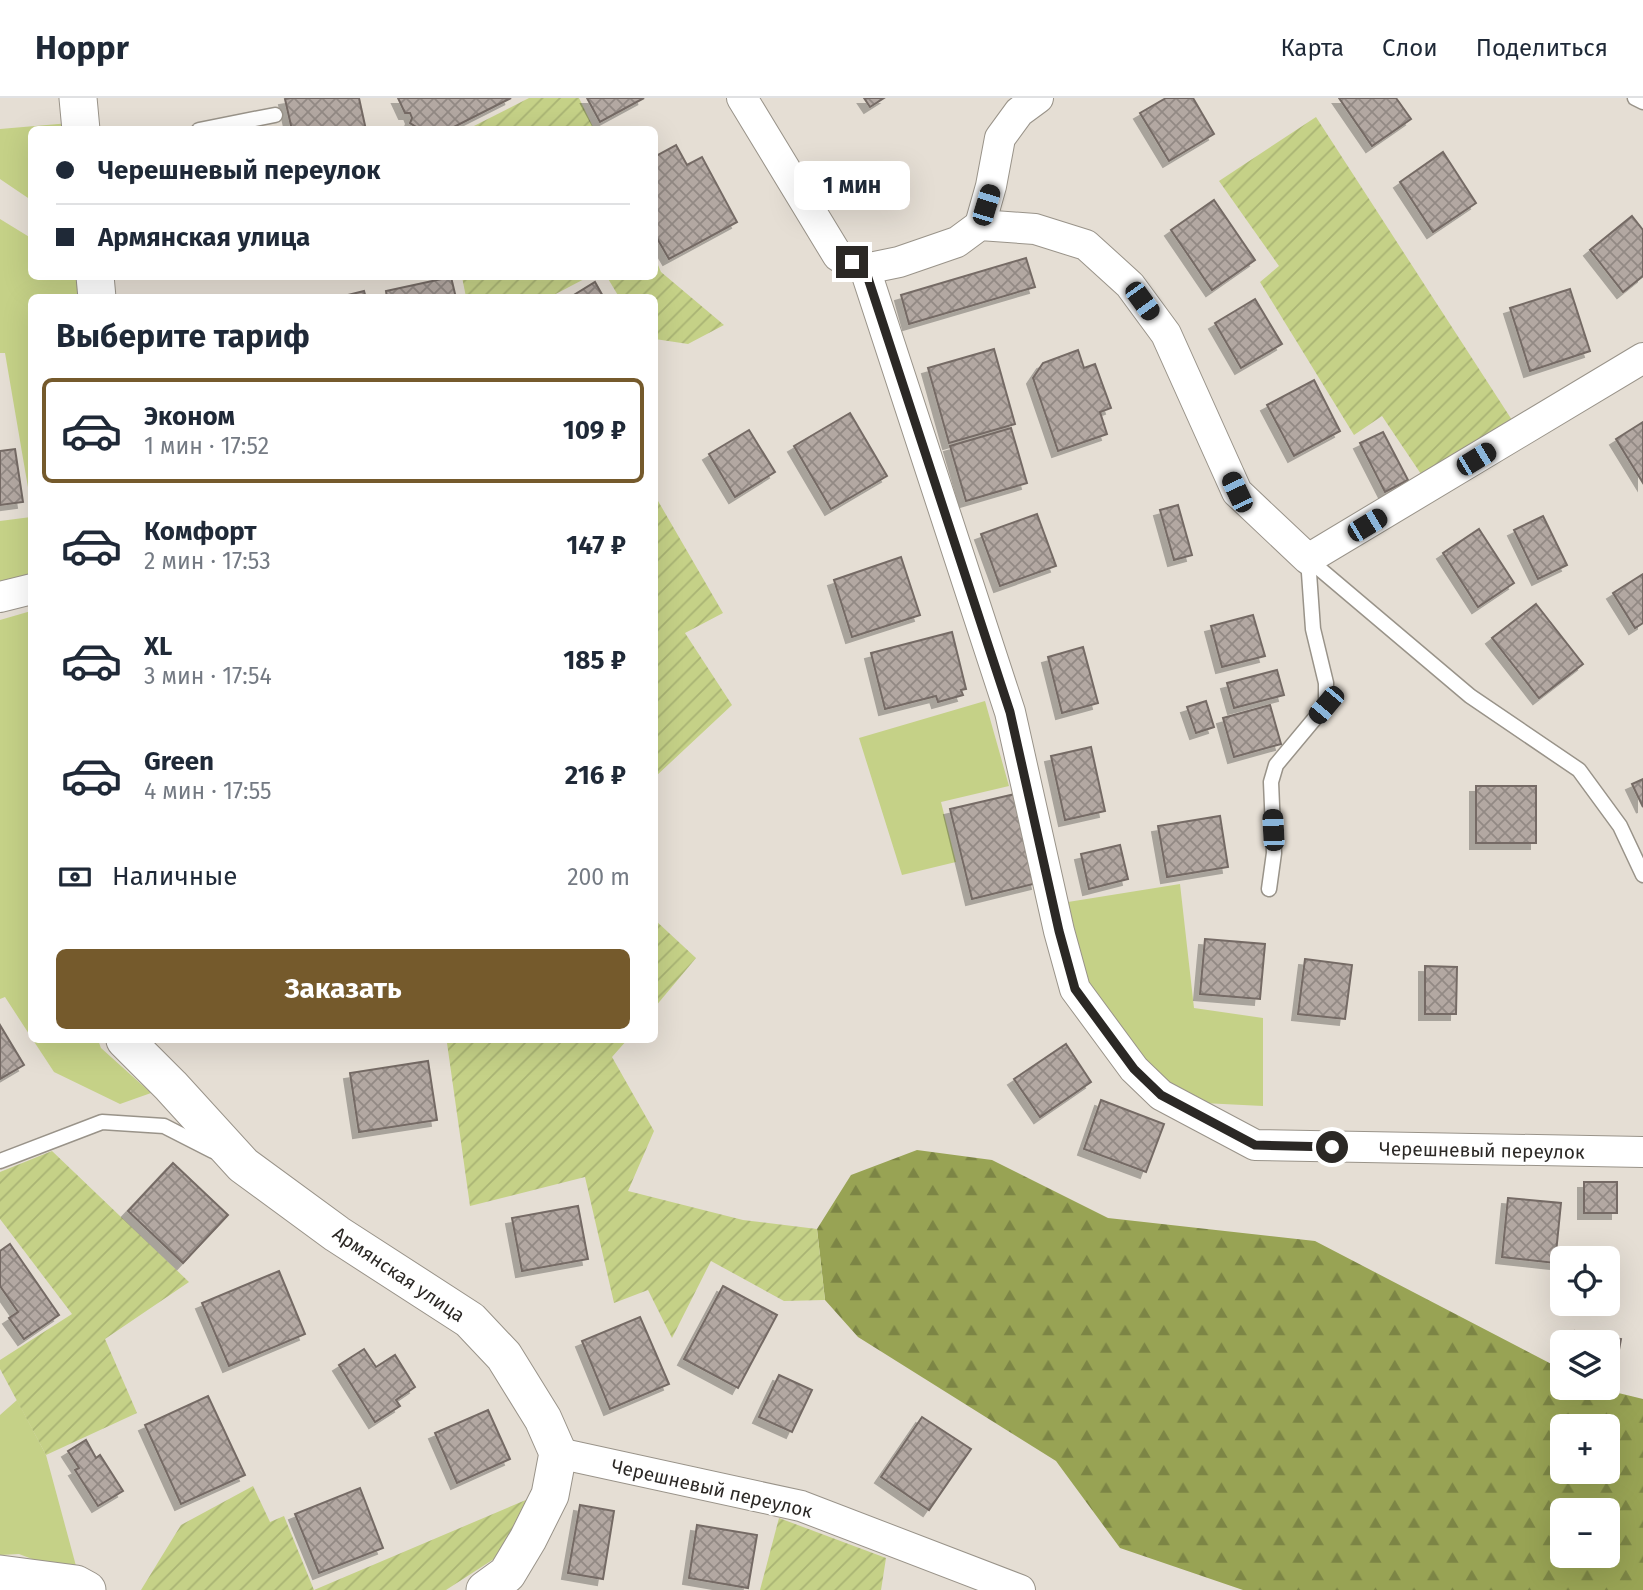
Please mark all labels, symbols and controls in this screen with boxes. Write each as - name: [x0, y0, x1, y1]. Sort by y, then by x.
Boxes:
- text: Hoppr: [35, 28, 129, 68]
- text: Карта: [1280, 34, 1344, 62]
- text: Слои: [1382, 34, 1438, 62]
- text: Поделиться: [1476, 34, 1608, 62]
- text: Черешневый переулок: [98, 155, 381, 186]
- callout: 1 мин: [794, 160, 910, 209]
- text: 1 мин: [823, 171, 881, 199]
- car: [970, 182, 1003, 228]
- text: Армянская улица: [98, 222, 310, 253]
- route end: [836, 246, 868, 278]
- car: [1122, 278, 1163, 324]
- text: Выберите тариф: [56, 317, 310, 355]
- icon: car: [60, 399, 123, 462]
- text: Эконом: [144, 401, 235, 432]
- text: 109 ₽: [563, 415, 626, 446]
- text: 1 мин · 17:52: [144, 432, 269, 460]
- car: [1453, 439, 1500, 479]
- car: [1219, 469, 1256, 515]
- car: [1344, 505, 1391, 545]
- icon: car: [60, 514, 123, 577]
- text: Комфорт: [144, 516, 257, 547]
- text: 147 ₽: [566, 530, 626, 561]
- text: 2 мин · 17:53: [144, 547, 271, 575]
- icon: car: [60, 629, 123, 692]
- text: XL: [144, 631, 172, 662]
- text: 185 ₽: [563, 645, 626, 676]
- text: 3 мин · 17:54: [144, 662, 272, 690]
- car: [1305, 682, 1348, 728]
- icon: car: [60, 744, 123, 807]
- text: Green: [144, 746, 214, 777]
- text: 216 ₽: [565, 760, 626, 791]
- text: 4 мин · 17:55: [144, 777, 272, 805]
- car: [1262, 808, 1285, 852]
- icon: cash: [56, 858, 94, 896]
- text: Наличные: [112, 861, 237, 892]
- text: 200 m: [567, 863, 630, 891]
- button: Заказать: [56, 949, 630, 1029]
- route start: [1316, 1131, 1348, 1163]
- street label: Черешневый переулок: [1379, 1137, 1585, 1164]
- street label: Армянская улица: [328, 1222, 469, 1327]
- map controls: [1550, 1246, 1620, 1568]
- button: locate: [1550, 1246, 1620, 1316]
- button: layers: [1550, 1330, 1620, 1400]
- button: +: [1550, 1414, 1620, 1484]
- street label: Черешневый переулок: [609, 1454, 815, 1523]
- button: −: [1550, 1498, 1620, 1568]

